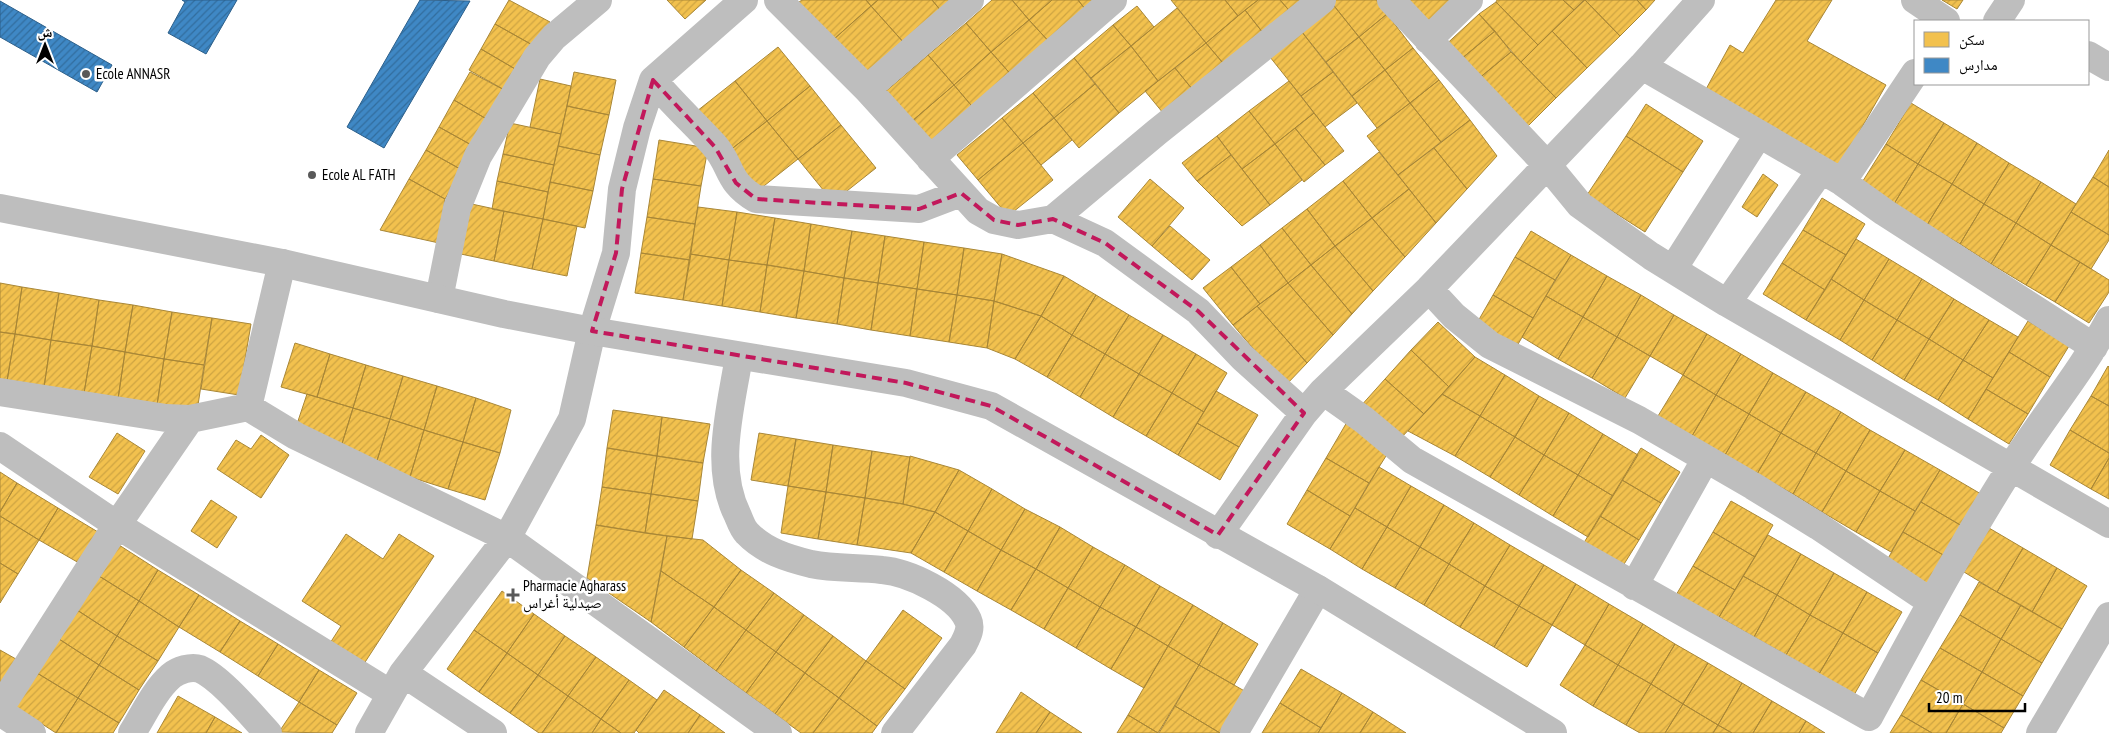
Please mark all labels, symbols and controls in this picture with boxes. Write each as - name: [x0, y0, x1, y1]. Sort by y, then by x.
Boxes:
- north arrow: [20, 20, 70, 70]
- legend: [1914, 20, 2089, 85]
- text: ش: [38, 23, 53, 41]
- text: سكن: [1959, 30, 1985, 50]
- text: مدارس: [1959, 55, 1998, 75]
- place label: Ecole ANNASR: [96, 64, 170, 83]
- marker: Ecole ANNASR: [80, 68, 92, 80]
- place label: Ecole AL FATH: [322, 165, 396, 184]
- marker: Ecole AL FATH: [306, 169, 318, 181]
- place label: Pharmacie Agharass صيدلية أغراس: [523, 576, 626, 613]
- marker: Pharmacie Agharass صيدلية أغراس: [507, 589, 519, 601]
- scale bar: [1929, 680, 2025, 712]
- text: 20 m: [1936, 688, 1962, 707]

